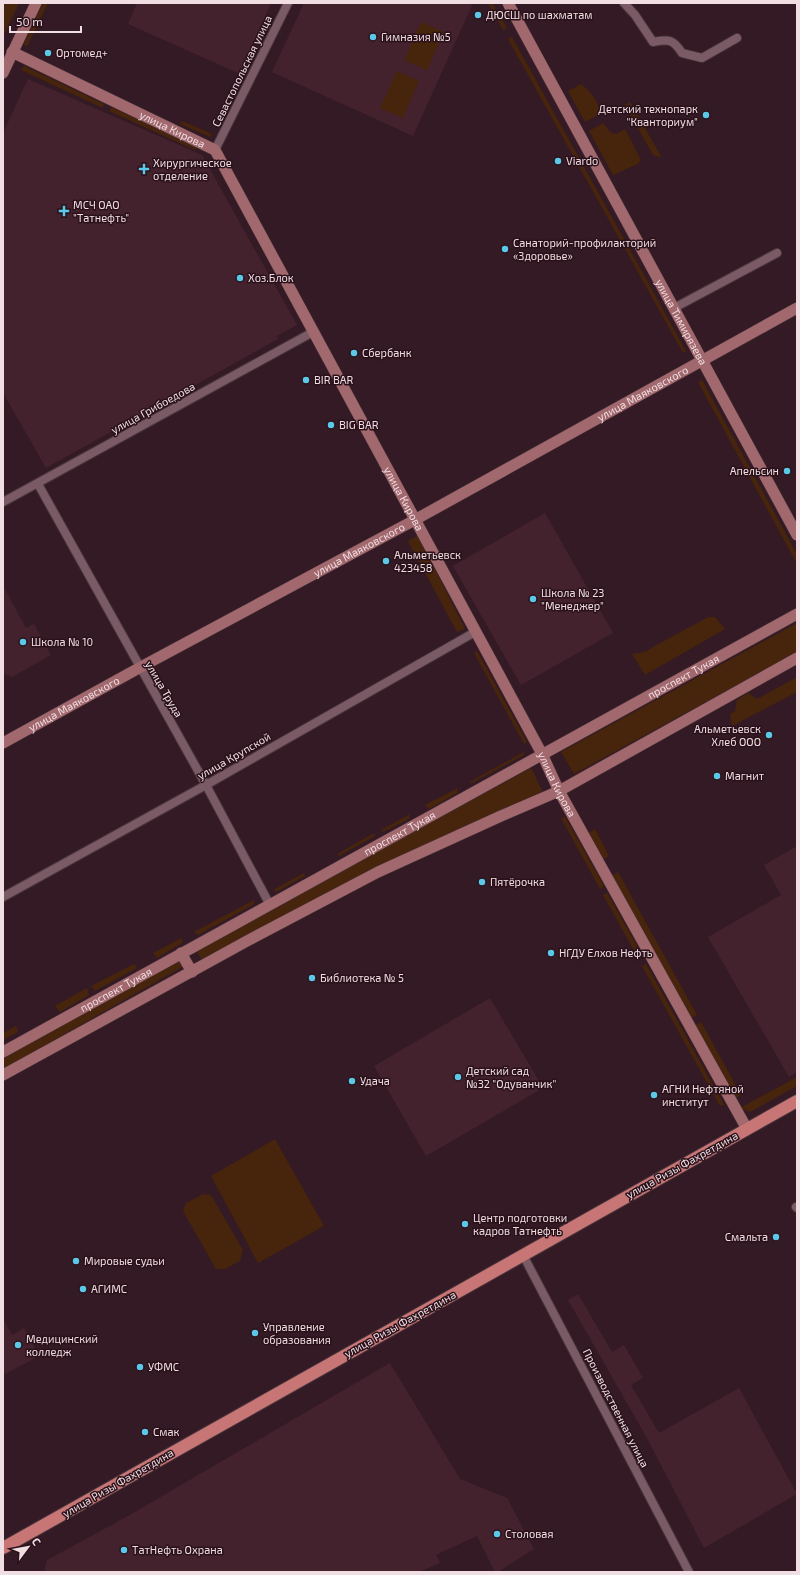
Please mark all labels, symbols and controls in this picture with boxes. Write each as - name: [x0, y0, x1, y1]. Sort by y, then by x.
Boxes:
- scale bar: [10, 8, 81, 34]
- place label: ДЮСШ по шахматам: [486, 8, 593, 21]
- marker: ДЮСШ по шахматам: [473, 10, 483, 20]
- street label: Севастопольская улица: [209, 13, 275, 129]
- text: 50 m: [16, 14, 43, 28]
- place label: Гимназия №5: [381, 30, 451, 43]
- marker: Гимназия №5: [368, 32, 378, 42]
- place label: Ортомед+: [56, 46, 108, 59]
- marker: Ортомед+: [43, 48, 53, 58]
- place label: Детский технопарк "Кванториум": [598, 102, 698, 129]
- street label: улица Кирова: [137, 108, 207, 150]
- marker: Детский технопарк "Кванториум": [701, 110, 711, 120]
- place label: Viardo: [566, 154, 598, 167]
- place label: Хирургическое отделение: [153, 156, 232, 182]
- marker: Viardo: [553, 156, 563, 166]
- marker: Хирургическое отделение: [138, 163, 150, 175]
- place label: МСЧ ОАО "Татнефть": [73, 198, 129, 224]
- marker: МСЧ ОАО "Татнефть": [58, 205, 70, 217]
- place label: Санаторий-профилакторий «Здоровье»: [513, 236, 656, 262]
- marker: Санаторий-профилакторий «Здоровье»: [500, 244, 510, 254]
- place label: Хоз.Блок: [248, 271, 294, 284]
- marker: Хоз.Блок: [235, 273, 245, 283]
- street label: улица Тимирязева: [652, 277, 710, 367]
- place label: Сбербанк: [362, 346, 412, 359]
- marker: Сбербанк: [349, 348, 359, 358]
- street label: улица Маяковского: [595, 363, 690, 424]
- place label: BIR BAR: [314, 373, 354, 386]
- marker: BIR BAR: [301, 375, 311, 385]
- street label: улица Грибоедова: [109, 379, 197, 437]
- place label: BIG BAR: [339, 418, 379, 431]
- marker: BIG BAR: [326, 420, 336, 430]
- street label: улица Кирова: [381, 464, 427, 533]
- place label: Апельсин: [730, 464, 779, 477]
- marker: Апельсин: [782, 466, 792, 476]
- street label: улица Маяковского: [311, 520, 407, 580]
- place label: Альметьевск 423458: [394, 548, 461, 574]
- marker: Альметьевск 423458: [381, 556, 391, 566]
- place label: Школа № 23 "Менеджер": [541, 586, 604, 612]
- marker: Школа № 23 "Менеджер": [528, 594, 538, 604]
- place label: Школа № 10: [31, 635, 93, 648]
- marker: Школа № 10: [18, 637, 28, 647]
- street label: проспект Тукая: [645, 651, 721, 701]
- street label: улица Труда: [142, 658, 186, 720]
- street label: улица Маяковского: [26, 673, 121, 735]
- place label: Альметьевск Хлеб ООО: [694, 722, 761, 748]
- street label: улица Крупской: [195, 729, 273, 783]
- marker: Альметьевск Хлеб ООО: [764, 730, 774, 740]
- street label: улица Кирова: [535, 749, 579, 819]
- place label: Магнит: [725, 769, 765, 782]
- marker: Магнит: [712, 771, 722, 781]
- street label: проспект Тукая: [361, 808, 438, 858]
- place label: Пятёрочка: [490, 875, 545, 888]
- marker: Пятёрочка: [477, 877, 487, 887]
- place label: НГДУ Елхов Нефть: [559, 946, 653, 959]
- marker: НГДУ Елхов Нефть: [546, 948, 556, 958]
- street label: проспект Тукая: [78, 964, 154, 1014]
- place label: Библиотека № 5: [320, 971, 404, 984]
- marker: Библиотека № 5: [307, 973, 317, 983]
- place label: Детский сад №32 "Одуванчик": [466, 1064, 556, 1091]
- marker: Детский сад №32 "Одуванчик": [453, 1072, 463, 1082]
- place label: Удача: [360, 1074, 390, 1087]
- marker: Удача: [347, 1076, 357, 1086]
- place label: АГНИ Нефтяной институт: [662, 1082, 744, 1109]
- marker: АГНИ Нефтяной институт: [649, 1090, 659, 1100]
- street label: улица Ризы Фахретдина: [624, 1128, 740, 1202]
- place label: Центр подготовки кадров Татнефть: [473, 1211, 567, 1237]
- marker: Центр подготовки кадров Татнефть: [460, 1219, 470, 1229]
- place label: Смальта: [725, 1230, 768, 1243]
- marker: Смальта: [771, 1232, 781, 1242]
- place label: Мировые судьи: [84, 1254, 165, 1268]
- marker: Мировые судьи: [71, 1256, 81, 1266]
- place label: АГИМС: [91, 1282, 127, 1295]
- marker: АГИМС: [78, 1284, 88, 1294]
- street label: улица Ризы Фахретдина: [342, 1287, 458, 1361]
- place label: Управление образования: [263, 1320, 331, 1346]
- marker: Управление образования: [250, 1328, 260, 1338]
- place label: Медицинский колледж: [26, 1332, 98, 1358]
- marker: Медицинский колледж: [13, 1340, 23, 1350]
- street label: Производственная улица: [580, 1346, 652, 1470]
- place label: УФМС: [148, 1360, 179, 1373]
- marker: УФМС: [135, 1362, 145, 1372]
- place label: Смак: [153, 1425, 180, 1438]
- marker: Смак: [140, 1427, 150, 1437]
- street label: улица Ризы Фахретдина: [60, 1445, 176, 1521]
- north arrow: [8, 1527, 48, 1567]
- place label: Столовая: [505, 1527, 553, 1540]
- marker: Столовая: [492, 1529, 502, 1539]
- text: С: [30, 1535, 44, 1548]
- place label: ТатНефть Охрана: [132, 1543, 223, 1556]
- marker: ТатНефть Охрана: [119, 1545, 129, 1555]

